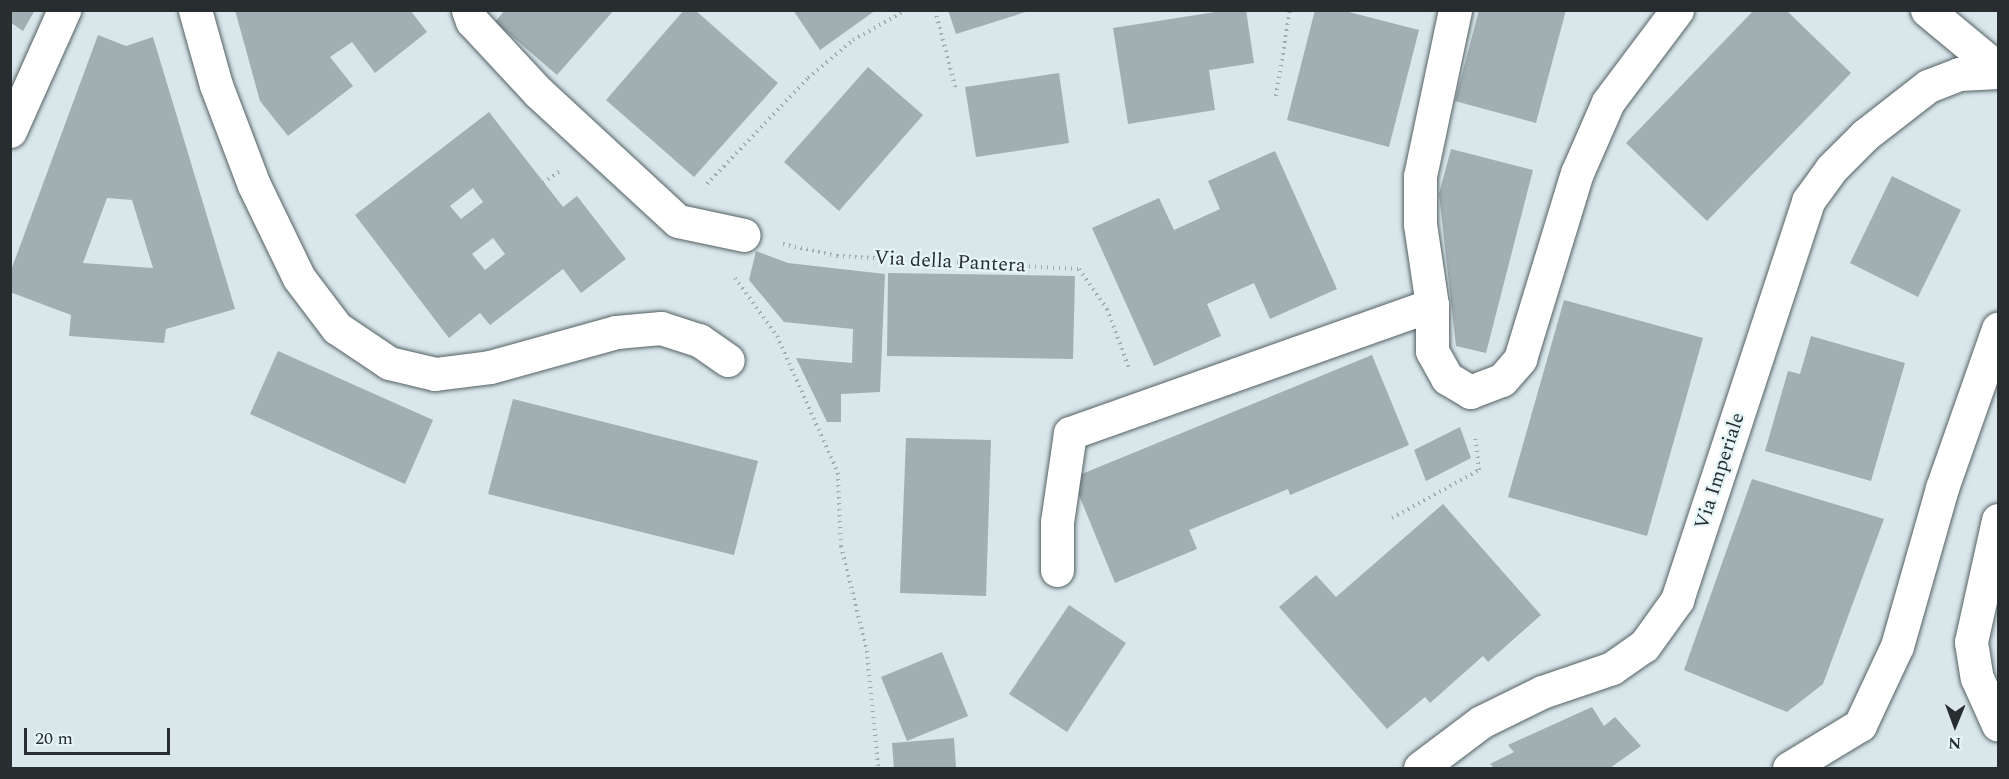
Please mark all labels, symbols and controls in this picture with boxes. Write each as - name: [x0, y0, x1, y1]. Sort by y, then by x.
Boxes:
- street label: Via della Pantera: [874, 246, 1026, 278]
- street label: Via Imperiale: [1690, 410, 1750, 532]
- north arrow: [1925, 695, 1985, 755]
- scale bar: [27, 716, 172, 754]
- text: 20 m: [35, 725, 73, 752]
- text: N: [1948, 731, 1961, 755]

